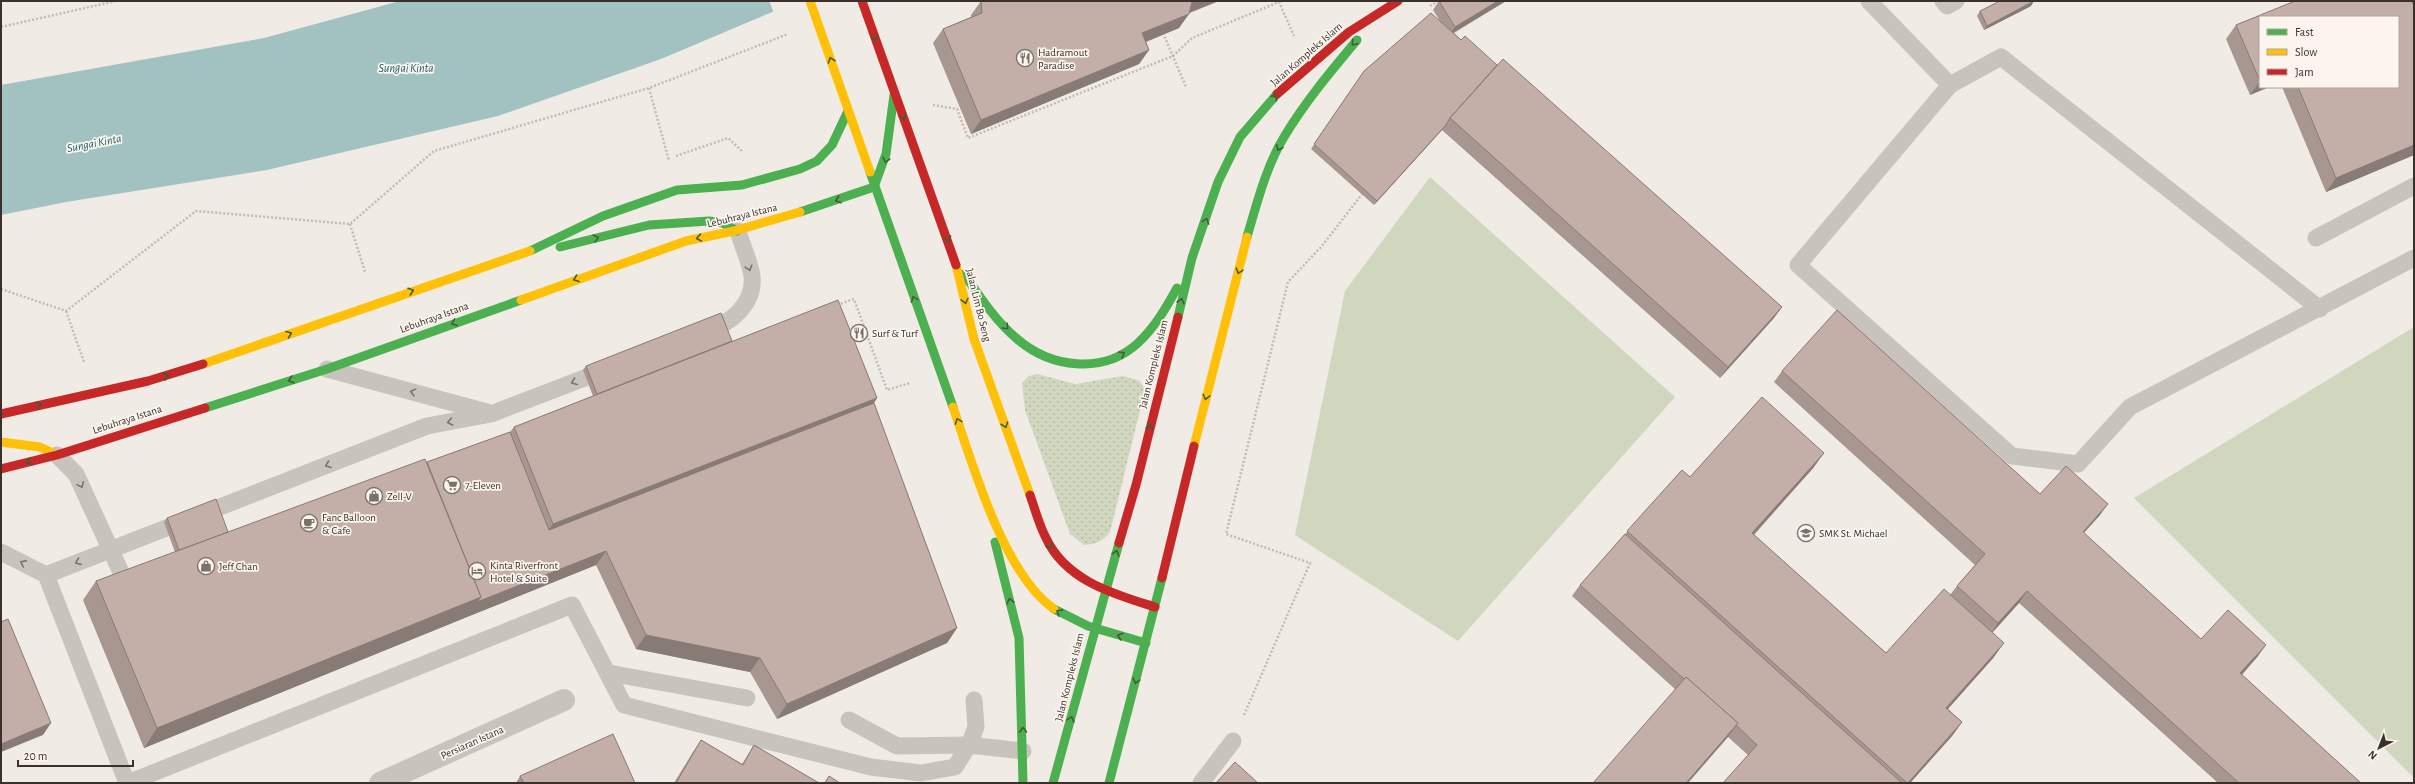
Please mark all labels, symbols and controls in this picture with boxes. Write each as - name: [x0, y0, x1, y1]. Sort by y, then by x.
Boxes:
- legend: [2259, 16, 2399, 88]
- street label: Jalan Kompleks Islam: [1268, 20, 1344, 88]
- text: Fast: [2295, 26, 2314, 38]
- one-way arrow: [870, 34, 879, 41]
- one-way arrow: [1352, 38, 1359, 45]
- text: Slow: [2295, 46, 2317, 58]
- place label: Hadramout Paradise: [1038, 47, 1088, 71]
- restaurant icon: Hadramout Paradise: [1015, 48, 1035, 68]
- one-way arrow: [827, 56, 835, 63]
- water label: Sungai Kinta: [378, 62, 434, 74]
- text: Jam: [2295, 66, 2314, 78]
- one-way arrow: [1271, 94, 1278, 102]
- one-way arrow: [899, 114, 907, 121]
- water label: Sungai Kinta: [66, 132, 122, 154]
- one-way arrow: [1276, 144, 1284, 151]
- one-way arrow: [882, 156, 891, 163]
- one-way arrow: [834, 195, 841, 203]
- street label: Lebuhraya Istana: [706, 201, 778, 230]
- one-way arrow: [1201, 218, 1209, 225]
- one-way arrow: [696, 234, 702, 242]
- one-way arrow: [592, 235, 599, 243]
- one-way arrow: [943, 236, 951, 243]
- one-way arrow: [744, 265, 753, 272]
- street label: Jalan Lim Bo Seng: [964, 267, 993, 344]
- one-way arrow: [1235, 268, 1244, 275]
- one-way arrow: [573, 274, 580, 282]
- one-way arrow: [408, 288, 415, 296]
- one-way arrow: [910, 296, 918, 303]
- one-way arrow: [961, 298, 969, 304]
- one-way arrow: [1177, 298, 1185, 304]
- street label: Lebuhraya Istana: [398, 300, 470, 335]
- one-way arrow: [450, 318, 457, 327]
- street label: Jalan Kompleks Islam: [1137, 319, 1170, 410]
- one-way arrow: [1001, 322, 1009, 330]
- restaurant icon: Surf & Turf: [849, 323, 869, 343]
- place label: Surf & Turf: [872, 328, 918, 339]
- one-way arrow: [285, 330, 292, 338]
- one-way arrow: [1118, 352, 1125, 359]
- one-way arrow: [162, 372, 169, 381]
- one-way arrow: [288, 375, 295, 384]
- one-way arrow: [570, 378, 577, 386]
- one-way arrow: [409, 388, 416, 397]
- one-way arrow: [1203, 394, 1211, 400]
- one-way arrow: [36, 402, 42, 410]
- street label: Lebuhraya Istana: [91, 403, 163, 436]
- one-way arrow: [447, 417, 453, 425]
- one-way arrow: [954, 418, 962, 425]
- one-way arrow: [1000, 421, 1008, 428]
- one-way arrow: [1145, 424, 1154, 431]
- one-way arrow: [26, 457, 33, 466]
- one-way arrow: [324, 461, 331, 469]
- supermarket icon: 7-Eleven: [442, 475, 462, 495]
- place label: 7-Eleven: [465, 480, 501, 491]
- one-way arrow: [76, 481, 84, 488]
- shop icon: Zell-V: [364, 486, 384, 506]
- place label: Zell-V: [387, 491, 413, 502]
- place label: Fanc Balloon & Cafe: [322, 512, 376, 536]
- cafe icon: Fanc Balloon & Cafe: [299, 513, 319, 533]
- school or university icon: SMK St. Michael: [1796, 523, 1816, 543]
- place label: SMK St. Michael: [1819, 528, 1888, 539]
- one-way arrow: [1046, 542, 1053, 549]
- one-way arrow: [1111, 550, 1120, 557]
- shop icon: Jeff Chan: [196, 556, 216, 576]
- one-way arrow: [75, 558, 82, 566]
- place label: Kinta Riverfront Hotel & Suite: [490, 560, 558, 584]
- one-way arrow: [20, 561, 28, 568]
- place label: Jeff Chan: [219, 561, 258, 572]
- hotel icon: Kinta Riverfront Hotel & Suite: [467, 561, 487, 581]
- one-way arrow: [1006, 598, 1015, 605]
- one-way arrow: [1056, 609, 1063, 617]
- street label: Jalan Kompleks Islam: [1053, 632, 1086, 723]
- one-way arrow: [1117, 632, 1124, 641]
- one-way arrow: [1132, 677, 1141, 684]
- one-way arrow: [1066, 715, 1075, 722]
- street label: Persiaran Istana: [439, 724, 505, 761]
- one-way arrow: [1019, 727, 1027, 733]
- north arrow: [2359, 728, 2399, 768]
- scale bar: [18, 742, 133, 768]
- text: N: [2366, 748, 2379, 762]
- text: 20 m: [24, 750, 47, 762]

